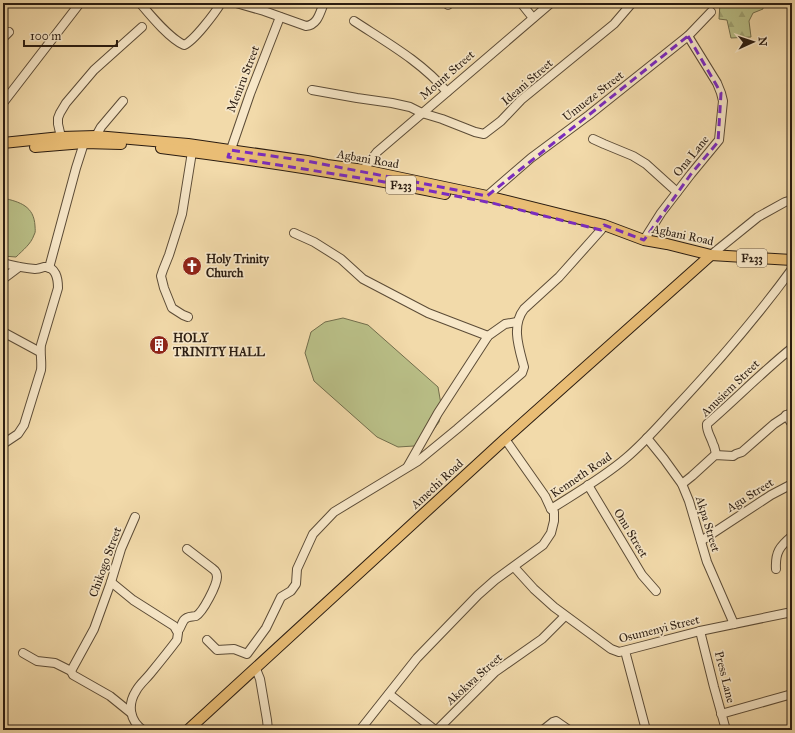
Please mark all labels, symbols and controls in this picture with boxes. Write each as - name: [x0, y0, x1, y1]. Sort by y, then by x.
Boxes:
- scale bar: [24, 22, 117, 48]
- north arrow: [733, 22, 773, 62]
- text: 100 m: [30, 29, 61, 43]
- text: N: [756, 36, 769, 47]
- street label: Meniru Street: [224, 43, 262, 114]
- street label: Mount Street: [417, 47, 478, 103]
- street label: Ideani Street: [499, 55, 556, 108]
- street label: Umueze Street: [560, 67, 627, 124]
- street label: Ona Lane: [670, 133, 712, 179]
- street label: Agbani Road: [335, 147, 400, 172]
- road number: F233: [386, 176, 416, 194]
- street label: Agbani Road: [650, 221, 715, 249]
- road number: F233: [737, 249, 767, 267]
- place label: Holy Trinity Church: [206, 252, 270, 280]
- church icon: Holy Trinity Church: [181, 255, 203, 277]
- place label: HOLY TRINITY HALL: [172, 331, 265, 359]
- building icon: HOLY TRINITY HALL: [148, 334, 170, 356]
- street label: Anusiem Street: [697, 356, 763, 420]
- street label: Kenneth Road: [548, 450, 614, 500]
- street label: Amechi Road: [407, 456, 466, 512]
- street label: Agu Street: [723, 475, 777, 516]
- street label: Akpa Street: [693, 494, 723, 554]
- street label: Onu Street: [611, 506, 651, 561]
- street label: Chikogo Street: [86, 524, 125, 599]
- street label: Osumenyi Street: [617, 612, 701, 646]
- street label: Akokwa Street: [442, 650, 505, 708]
- street label: Press Lane: [712, 650, 738, 704]

